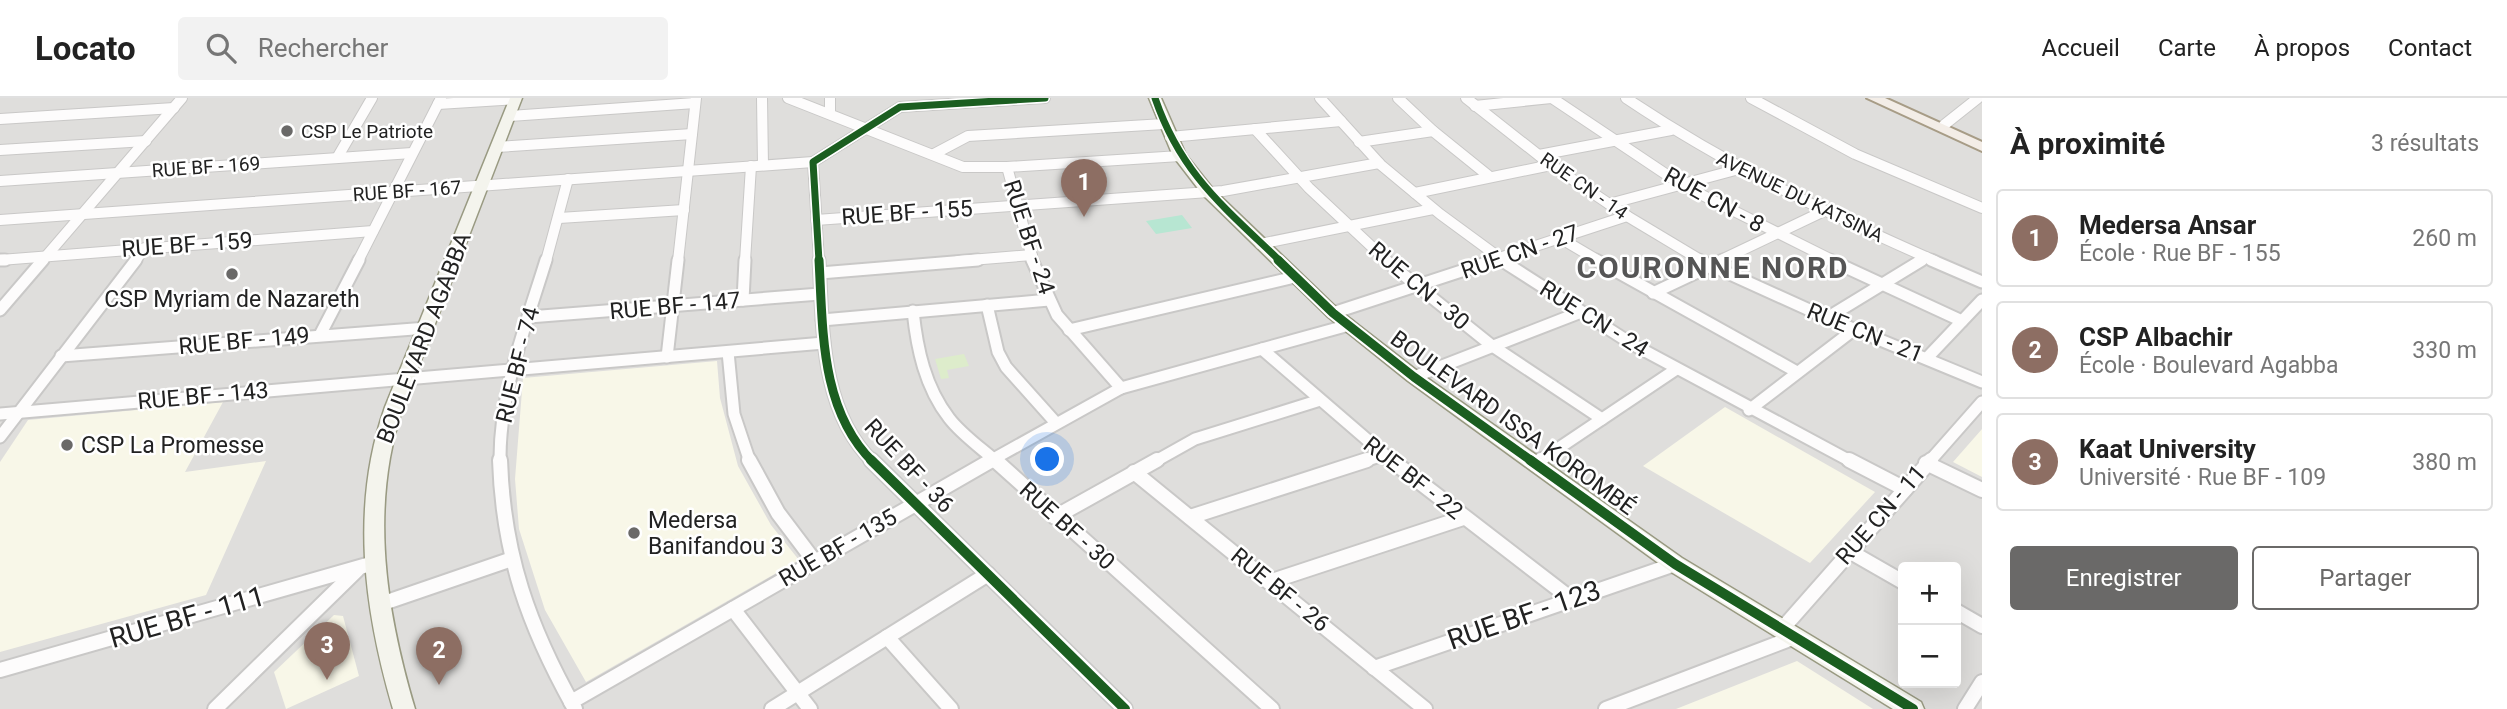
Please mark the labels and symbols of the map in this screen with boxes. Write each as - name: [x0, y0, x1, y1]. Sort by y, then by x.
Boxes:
- place label: CSP Le Patriote: [301, 120, 433, 143]
- marker: CSP Le Patriote: [279, 123, 295, 139]
- street label: RUE CN - 14: [1536, 147, 1632, 225]
- street label: AVENUE DU KATSINA: [1713, 147, 1887, 248]
- street label: RUE BF - 169: [151, 152, 261, 182]
- pin: 1: [1061, 159, 1107, 217]
- street label: RUE CN - 8: [1659, 162, 1769, 238]
- street label: RUE BF - 167: [352, 176, 462, 206]
- street label: RUE BF - 24: [998, 176, 1060, 298]
- street label: RUE BF - 155: [840, 195, 974, 231]
- street label: RUE CN - 27: [1458, 219, 1582, 285]
- street label: RUE BF - 159: [120, 227, 254, 263]
- street label: BOULEVARD AGABBA: [371, 229, 477, 447]
- street label: RUE CN - 30: [1363, 236, 1475, 336]
- district label: COURONNE NORD: [1576, 250, 1850, 285]
- marker: CSP Myriam de Nazareth: [224, 266, 240, 282]
- street label: RUE CN - 24: [1535, 275, 1653, 363]
- place label: CSP Myriam de Nazareth: [104, 286, 360, 313]
- street label: RUE BF - 147: [608, 287, 742, 325]
- street label: RUE CN - 21: [1803, 297, 1927, 369]
- street label: RUE BF - 74: [491, 304, 545, 426]
- street label: RUE BF - 149: [177, 322, 311, 360]
- street label: BOULEVARD ISSA KOROMBÉ: [1385, 324, 1641, 521]
- street label: RUE BF - 143: [136, 377, 270, 415]
- street label: RUE BF - 36: [859, 413, 959, 519]
- street label: RUE BF - 22: [1358, 431, 1468, 525]
- place label: CSP La Promesse: [81, 432, 264, 459]
- marker: CSP La Promesse: [59, 437, 75, 453]
- your location: [1030, 442, 1064, 476]
- street label: RUE CN - 11: [1831, 460, 1931, 570]
- street label: RUE BF - 30: [1014, 476, 1120, 576]
- street label: RUE BF - 135: [774, 503, 902, 593]
- place label: Medersa Banifandou 3: [648, 507, 784, 560]
- marker: Medersa Banifandou 3: [626, 525, 642, 541]
- street label: RUE BF - 26: [1225, 542, 1335, 638]
- street label: RUE BF - 123: [1443, 573, 1605, 657]
- street label: RUE BF - 111: [106, 579, 268, 655]
- pin: 3: [304, 622, 350, 680]
- pin: 2: [416, 627, 462, 685]

